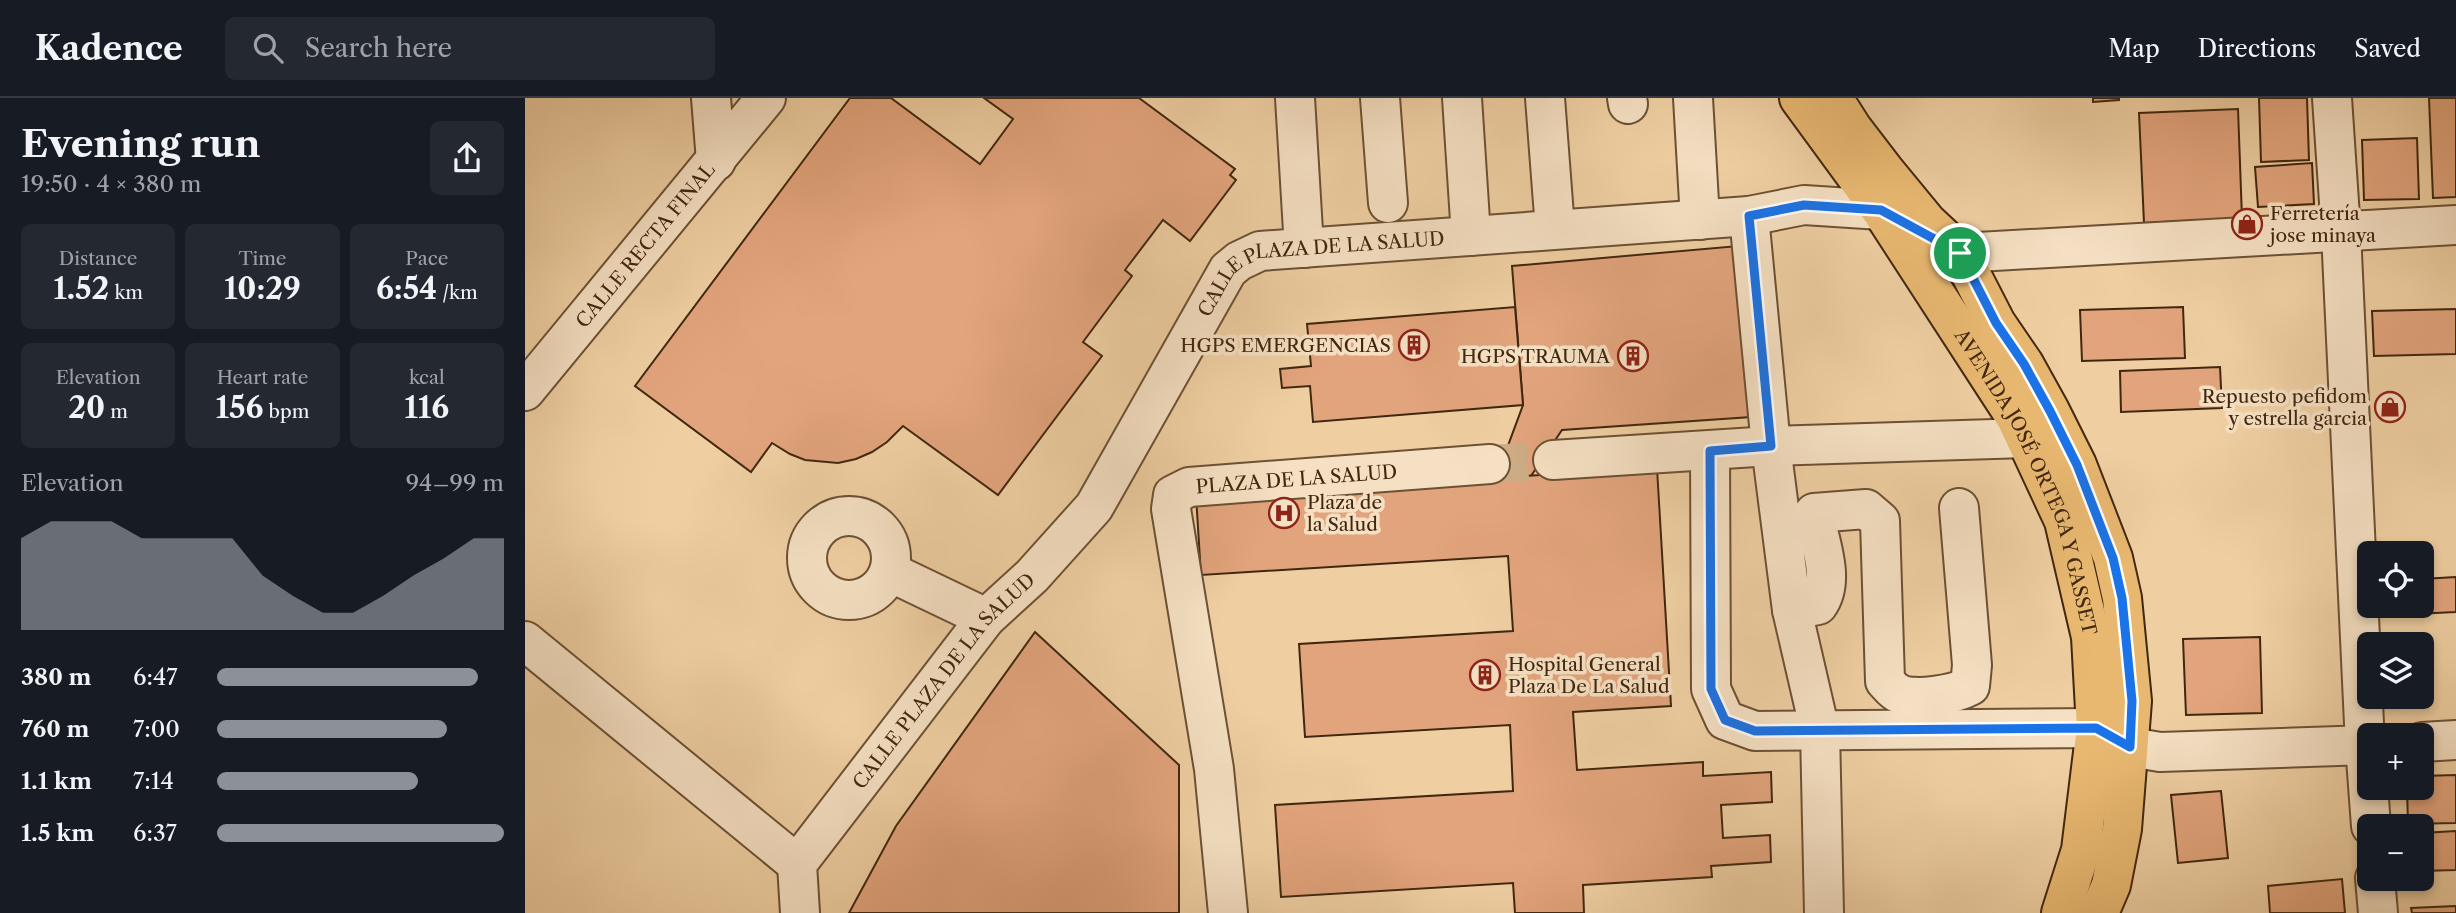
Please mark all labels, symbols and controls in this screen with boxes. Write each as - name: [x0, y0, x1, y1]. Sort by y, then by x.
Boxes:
- search box: [225, 17, 715, 80]
- text: Kadence: [35, 28, 183, 69]
- icon: search: [249, 29, 287, 67]
- text: Search here: [305, 32, 452, 64]
- text: Map: [2108, 34, 2160, 63]
- text: Directions: [2198, 34, 2316, 63]
- text: Saved: [2354, 34, 2421, 63]
- text: Evening run: [21, 120, 261, 167]
- button: share: [430, 121, 504, 195]
- street label: CALLE RECTA FINAL: [571, 158, 720, 332]
- text: 19:50 · 4 × 380 m: [21, 170, 202, 198]
- place label: Ferretería jose minaya: [2267, 202, 2376, 247]
- shop icon: Ferretería jose minaya: [2230, 207, 2264, 241]
- pin: [1930, 223, 1990, 283]
- street label: CALLE PLAZA DE LA SALUD: [1193, 226, 1445, 321]
- icon: arrive: [1941, 234, 1979, 272]
- text: Distance: [59, 247, 137, 270]
- text: Time: [238, 247, 287, 270]
- text: Pace: [405, 247, 448, 270]
- text: 1.52: [53, 270, 109, 307]
- text: 10:29: [224, 270, 301, 307]
- text: 6:54: [376, 270, 437, 307]
- text: km: [109, 281, 143, 304]
- text: /km: [437, 281, 478, 304]
- street label: AVENIDA JOSÉ ORTEGA Y GASSET: [1949, 324, 2102, 638]
- building icon: HGPS EMERGENCIAS: [1397, 328, 1431, 362]
- place label: HGPS EMERGENCIAS: [1180, 334, 1391, 357]
- building icon: HGPS TRAUMA: [1616, 339, 1650, 373]
- place label: HGPS TRAUMA: [1461, 345, 1611, 368]
- text: Elevation: [56, 366, 141, 389]
- text: Heart rate: [217, 366, 308, 389]
- text: kcal: [409, 366, 445, 389]
- place label: Repuesto pefidom y estrella garcia: [2202, 385, 2367, 430]
- text: 20: [68, 389, 105, 426]
- text: 156: [216, 389, 264, 426]
- text: 116: [404, 389, 449, 426]
- shop icon: Repuesto pefidom y estrella garcia: [2373, 390, 2407, 424]
- text: m: [105, 400, 128, 423]
- text: bpm: [264, 400, 309, 423]
- street label: PLAZA DE LA SALUD: [1195, 460, 1398, 498]
- text: Elevation: [21, 469, 124, 497]
- text: 94–99 m: [406, 469, 504, 497]
- place label: Plaza de la Salud: [1307, 491, 1382, 536]
- hospital icon: Plaza de la Salud: [1267, 496, 1301, 530]
- map controls: [2357, 541, 2434, 891]
- button: locate: [2357, 541, 2434, 618]
- street label: CALLE PLAZA DE LA SALUD: [848, 568, 1039, 793]
- button: layers: [2357, 632, 2434, 709]
- place label: Hospital General Plaza De La Salud: [1508, 653, 1670, 698]
- building icon: Hospital General Plaza De La Salud: [1468, 658, 1502, 692]
- text: 380 m: [21, 663, 92, 691]
- text: 6:47: [133, 663, 178, 691]
- text: 760 m: [21, 715, 90, 743]
- text: 7:00: [133, 715, 180, 743]
- button: +: [2357, 723, 2434, 800]
- text: 1.1 km: [21, 767, 92, 795]
- text: 7:14: [133, 767, 174, 795]
- button: −: [2357, 814, 2434, 891]
- text: 1.5 km: [21, 819, 94, 847]
- text: 6:37: [133, 819, 177, 847]

